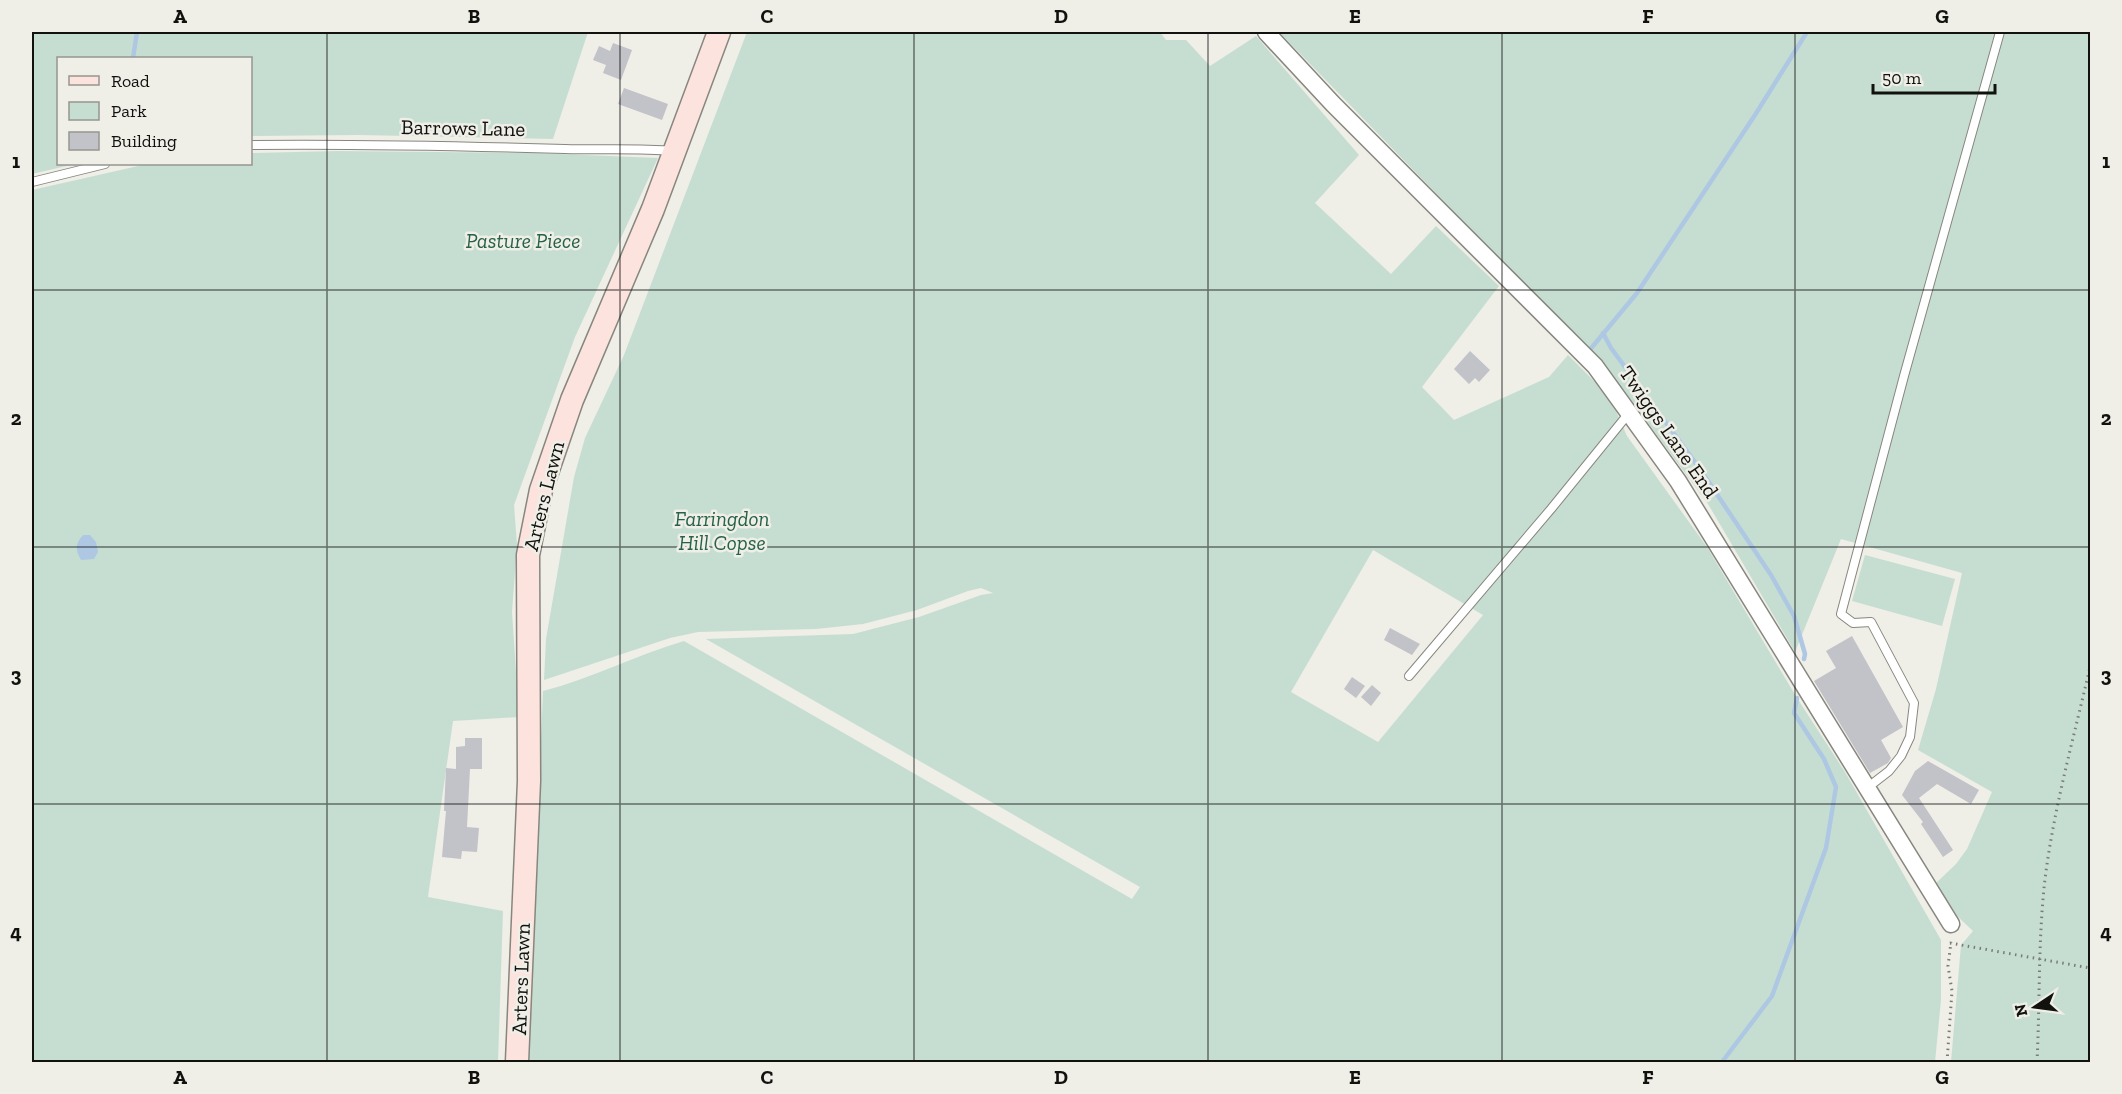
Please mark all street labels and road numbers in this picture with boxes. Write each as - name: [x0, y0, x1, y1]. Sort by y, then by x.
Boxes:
- street label: Barrows Lane: [401, 114, 526, 141]
- street label: Twiggs Lane End: [1614, 361, 1725, 503]
- street label: Arters Lawn: [518, 438, 569, 553]
- street label: Arters Lawn: [506, 922, 535, 1035]

